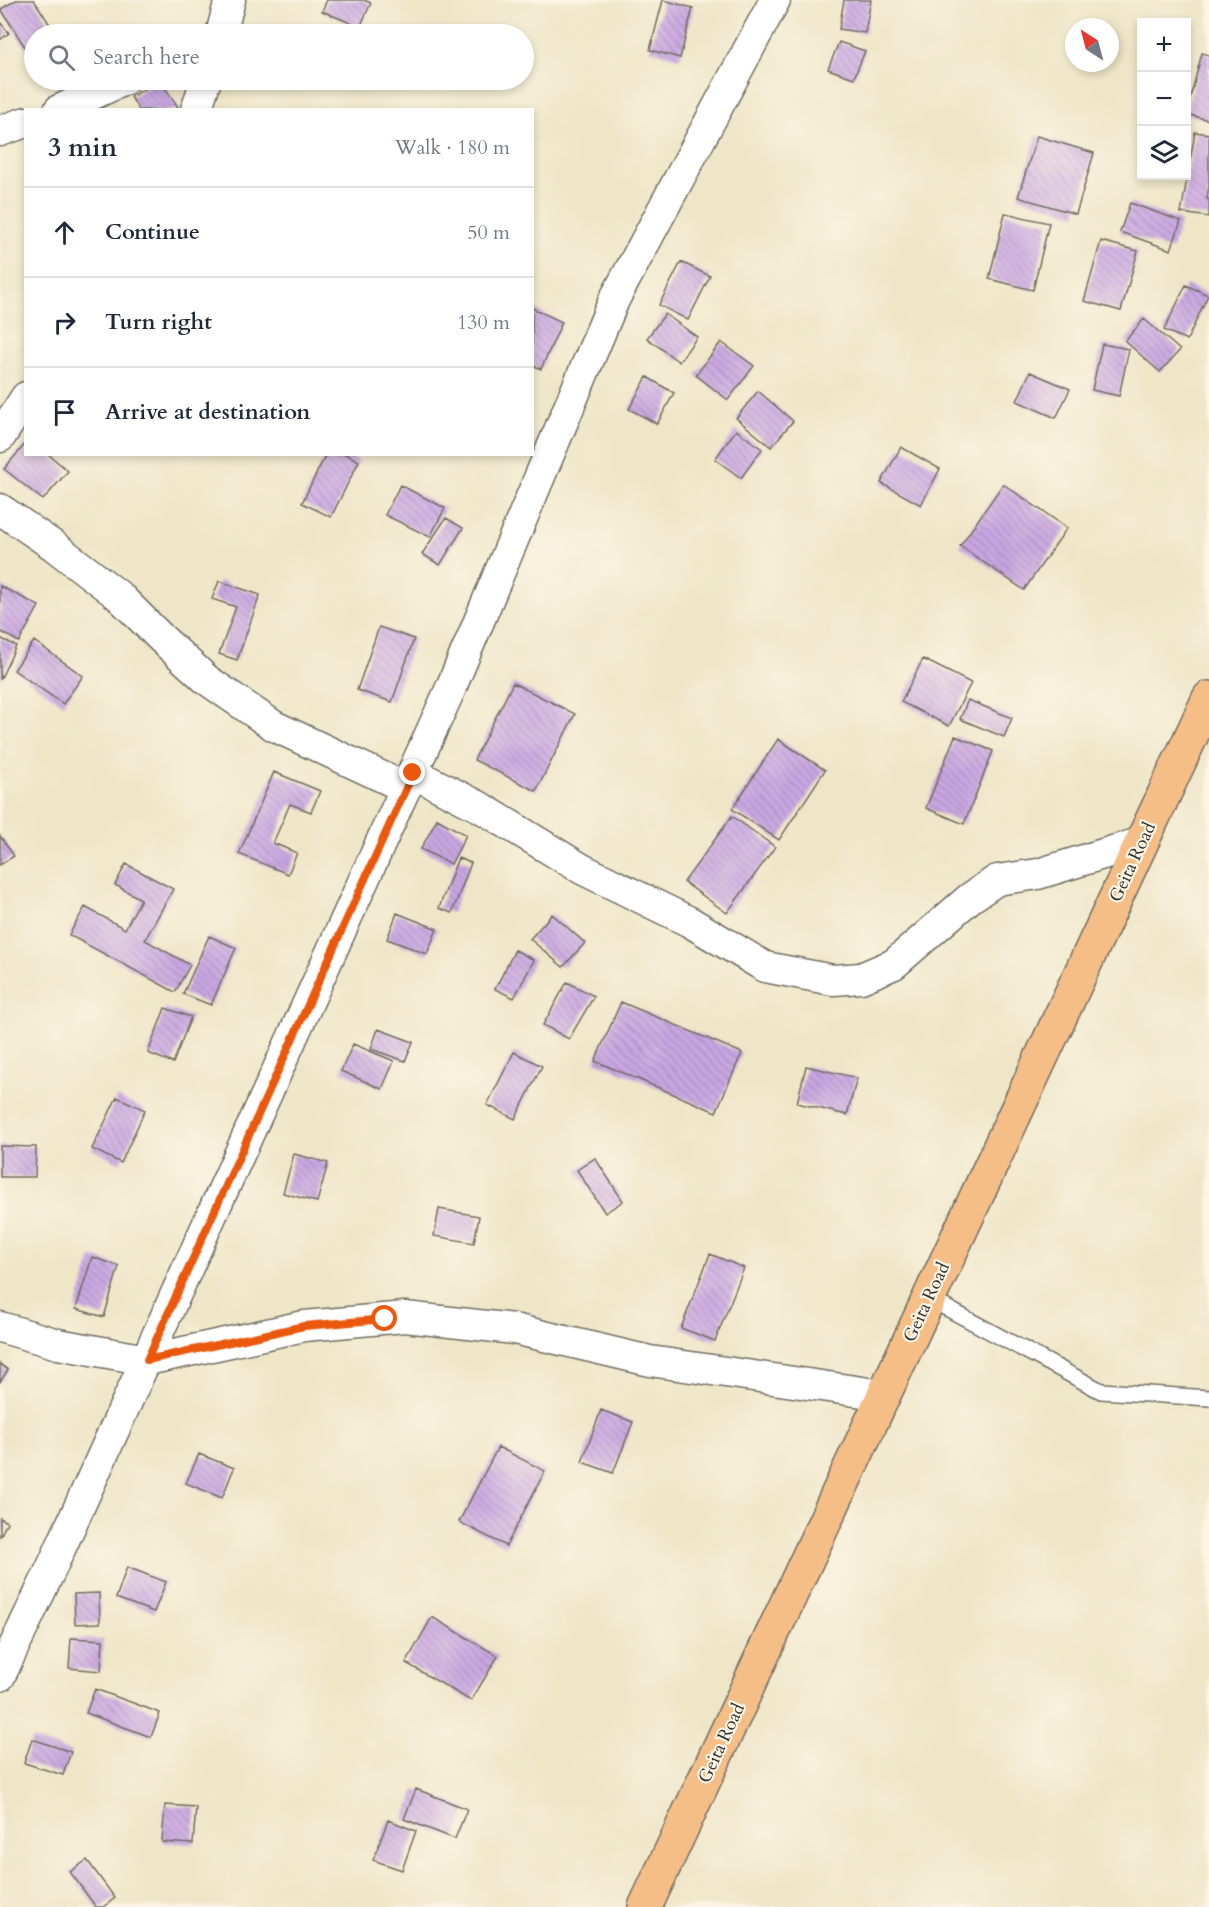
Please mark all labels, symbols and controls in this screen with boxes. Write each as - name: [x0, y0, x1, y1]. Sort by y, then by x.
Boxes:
- north arrow: [1065, 18, 1119, 72]
- map controls: [1137, 18, 1191, 180]
- button: +: [1137, 18, 1191, 72]
- search box: [24, 24, 534, 90]
- icon: search: [45, 41, 78, 74]
- text: Search here: [93, 42, 200, 72]
- button: −: [1137, 72, 1191, 126]
- button: layers: [1137, 126, 1191, 180]
- text: 3 min: [48, 130, 117, 165]
- text: Walk · 180 m: [395, 134, 510, 161]
- icon: ahead: [48, 216, 81, 249]
- text: Continue: [105, 217, 200, 247]
- text: 50 m: [467, 219, 510, 246]
- icon: right: [48, 306, 81, 339]
- text: Turn right: [105, 307, 212, 337]
- text: 130 m: [457, 309, 510, 336]
- icon: arrive: [48, 396, 81, 429]
- text: Arrive at destination: [105, 397, 310, 427]
- route end: [399, 759, 425, 785]
- street label: Geita Road: [1103, 818, 1162, 906]
- street label: Geita Road: [897, 1258, 956, 1346]
- route start: [371, 1305, 397, 1331]
- street label: Geita Road: [692, 1699, 751, 1787]

